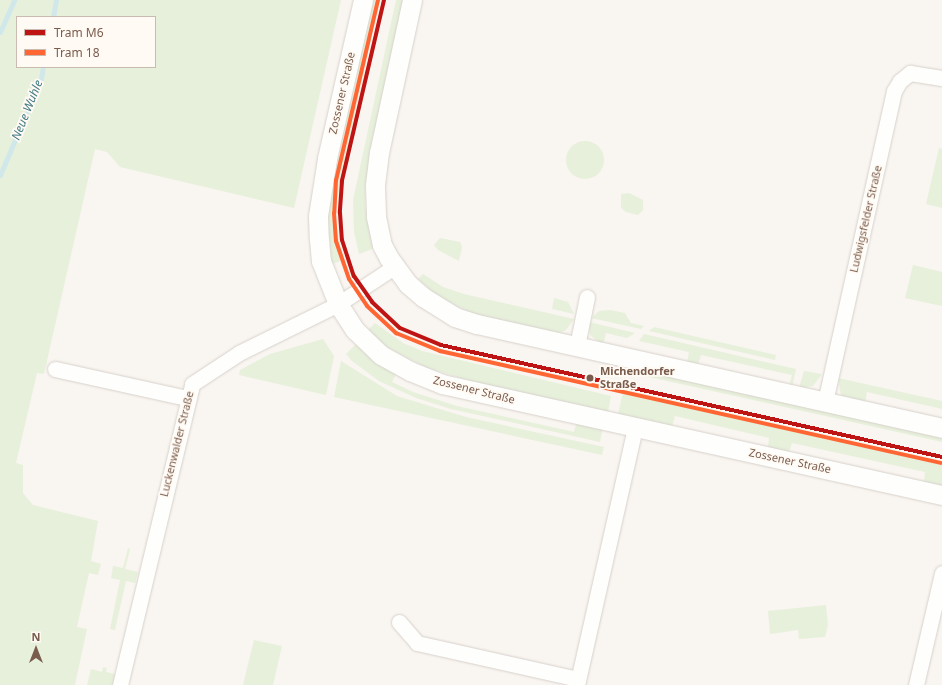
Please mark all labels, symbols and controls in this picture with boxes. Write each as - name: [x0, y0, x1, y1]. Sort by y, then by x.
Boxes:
- legend: [16, 16, 156, 68]
- text: Tram M6: [54, 24, 104, 41]
- text: Tram 18: [54, 44, 100, 61]
- street label: Zossener Straße: [326, 51, 358, 135]
- water label: Neue Wuhle: [8, 78, 46, 142]
- street label: Ludwigsfelder Straße: [847, 164, 885, 274]
- place label: Michendorfer Straße: [600, 365, 675, 391]
- marker: Michendorfer Straße: [583, 371, 597, 385]
- street label: Zossener Straße: [432, 373, 516, 407]
- street label: Luckenwalder Straße: [157, 390, 197, 498]
- street label: Zossener Straße: [748, 446, 832, 476]
- north arrow: [16, 629, 56, 669]
- text: N: [32, 629, 40, 644]

